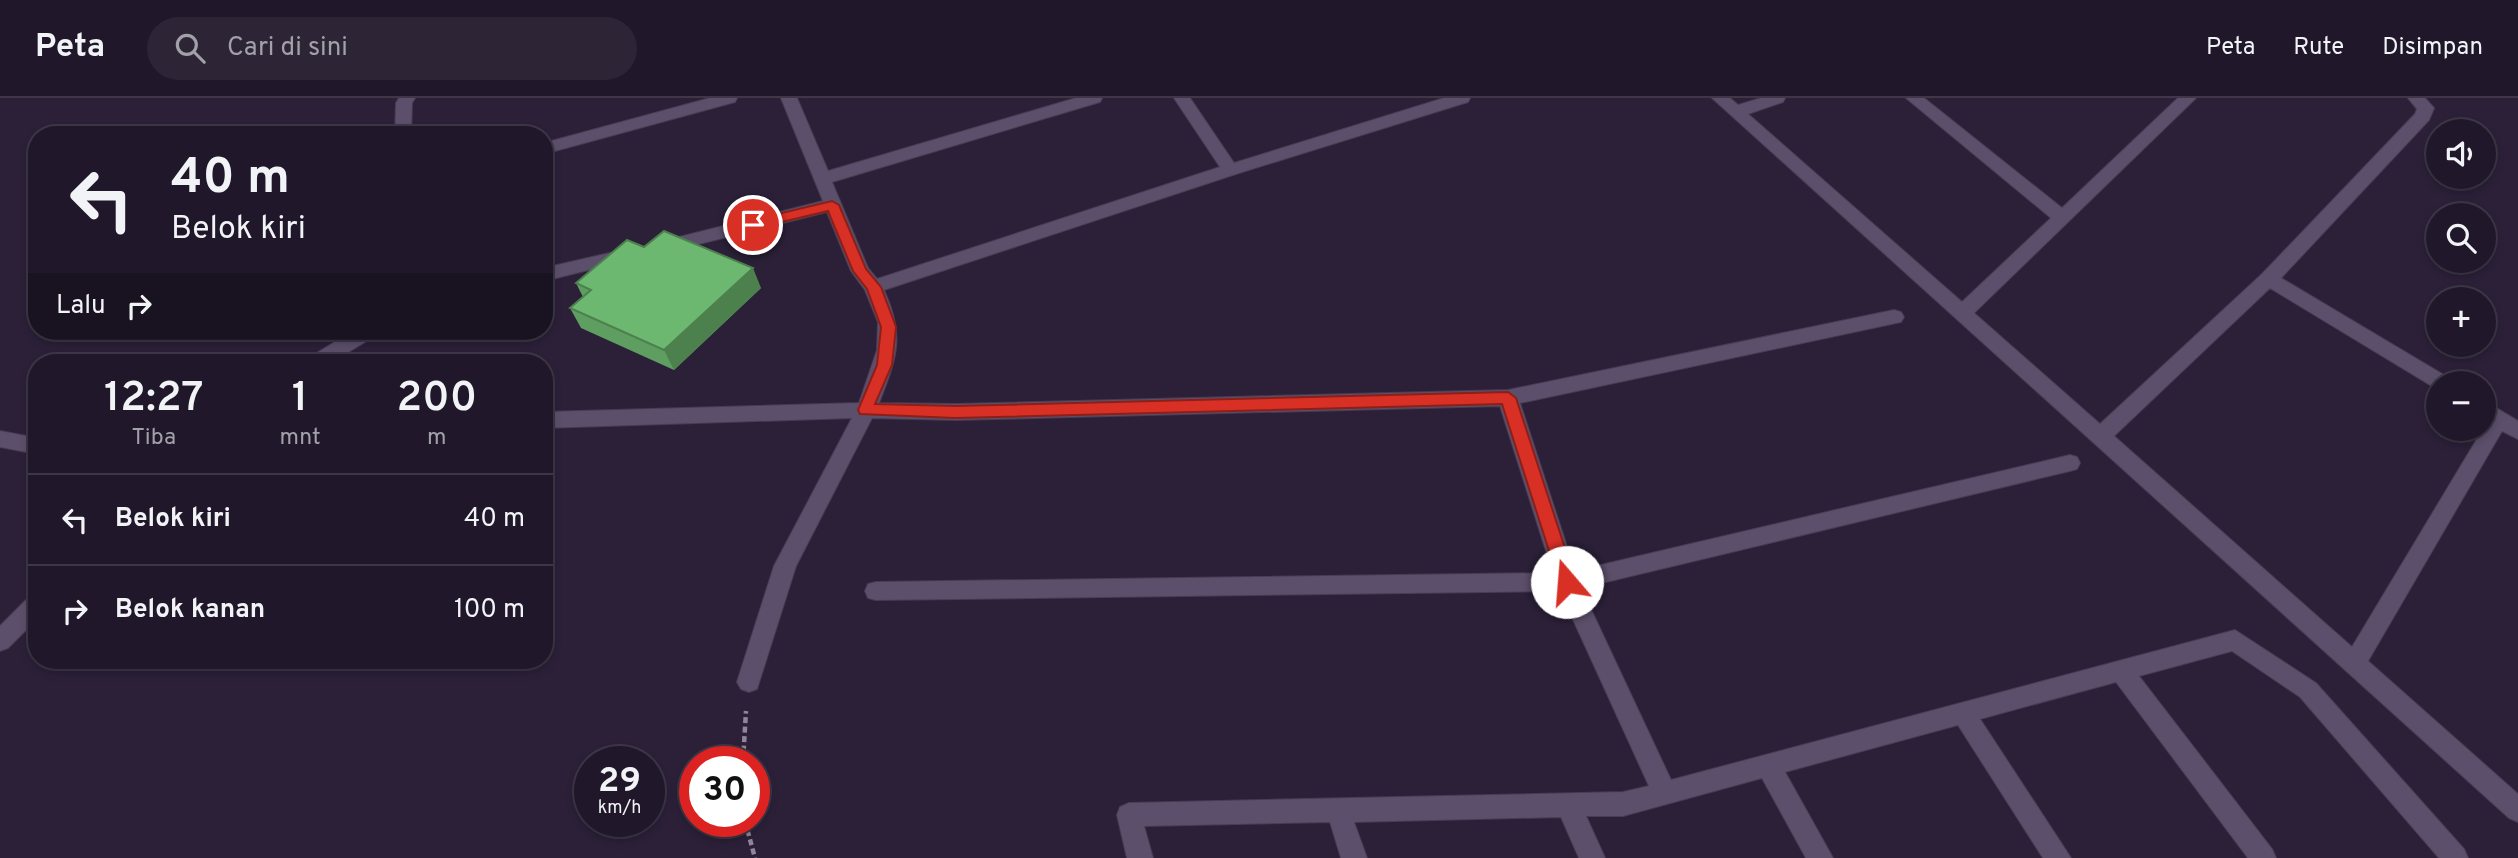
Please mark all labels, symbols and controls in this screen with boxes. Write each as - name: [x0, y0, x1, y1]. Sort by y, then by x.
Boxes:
- search box: [147, 17, 637, 80]
- text: Peta: [35, 27, 105, 69]
- icon: search: [171, 29, 209, 67]
- text: Cari di sini: [227, 32, 348, 65]
- text: Peta: [2206, 33, 2255, 63]
- text: Rute: [2293, 33, 2344, 63]
- text: Disimpan: [2382, 33, 2483, 63]
- map controls: [2426, 119, 2496, 441]
- button: sound: [2426, 119, 2496, 189]
- text: 40 m: [171, 149, 290, 211]
- icon: left: [56, 154, 147, 245]
- pin: [723, 195, 783, 255]
- button: search: [2426, 203, 2496, 273]
- icon: arrive: [734, 206, 772, 244]
- text: Belok kiri: [171, 210, 306, 250]
- icon: right: [120, 287, 158, 325]
- button: +: [2426, 287, 2496, 357]
- text: Lalu: [56, 290, 106, 323]
- button: −: [2426, 371, 2496, 441]
- text: 12:27: [104, 373, 204, 426]
- text: 1: [292, 373, 308, 426]
- text: 200: [397, 373, 477, 426]
- text: Tiba: [131, 424, 176, 453]
- text: mnt: [280, 424, 321, 453]
- text: m: [427, 424, 447, 453]
- icon: left: [56, 501, 94, 539]
- text: Belok kiri: [115, 503, 231, 536]
- text: 40 m: [464, 503, 525, 536]
- position arrow: [1530, 545, 1604, 619]
- icon: right: [56, 592, 94, 630]
- text: Belok kanan: [115, 594, 265, 627]
- text: 100 m: [454, 594, 525, 627]
- speed limit sign: 30: [679, 746, 770, 837]
- text: 29: [598, 760, 641, 804]
- text: km/h: [598, 797, 641, 820]

